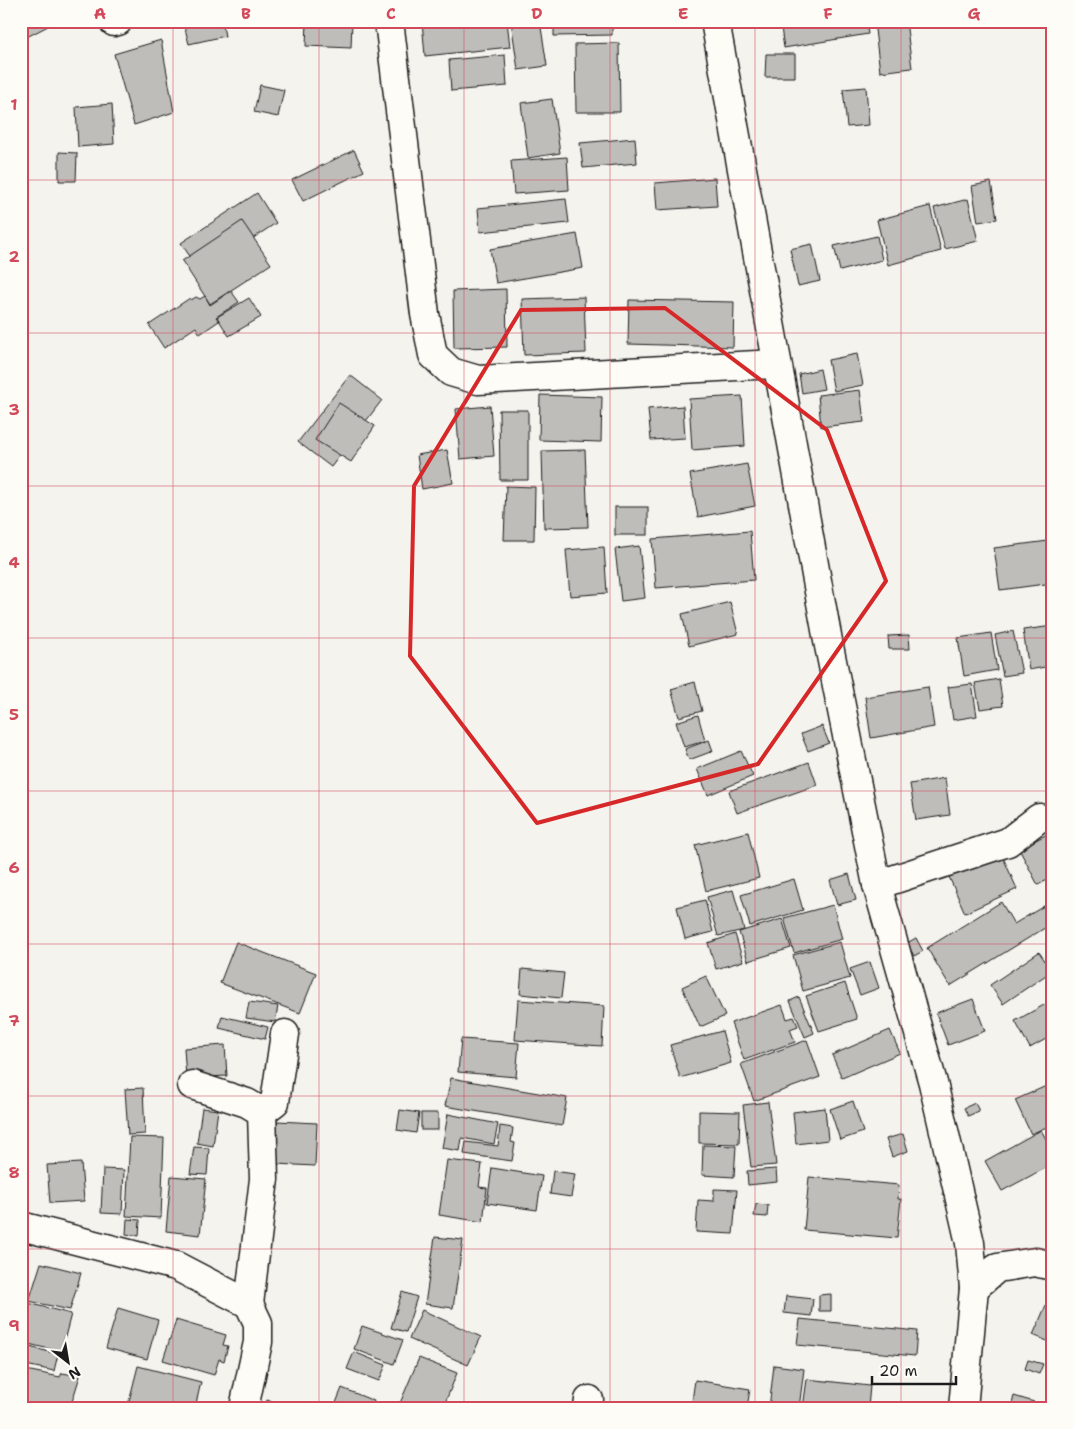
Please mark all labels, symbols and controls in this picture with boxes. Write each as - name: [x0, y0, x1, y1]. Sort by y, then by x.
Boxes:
- text: A: [94, 3, 106, 24]
- text: B: [241, 3, 251, 24]
- text: C: [386, 3, 396, 24]
- text: D: [531, 3, 543, 24]
- text: E: [678, 3, 688, 24]
- text: F: [823, 3, 833, 24]
- text: G: [968, 3, 981, 24]
- text: 1: [10, 94, 18, 115]
- text: 2: [8, 246, 20, 267]
- text: 3: [8, 399, 20, 420]
- text: 4: [8, 552, 20, 573]
- text: 5: [9, 704, 19, 725]
- text: 6: [8, 857, 20, 878]
- text: 7: [8, 1010, 20, 1031]
- text: 8: [8, 1162, 20, 1183]
- text: 9: [8, 1315, 20, 1336]
- north arrow: [42, 1336, 92, 1386]
- scale bar: [872, 1354, 955, 1386]
- text: 20 m: [879, 1361, 918, 1381]
- text: N: [65, 1363, 84, 1384]

